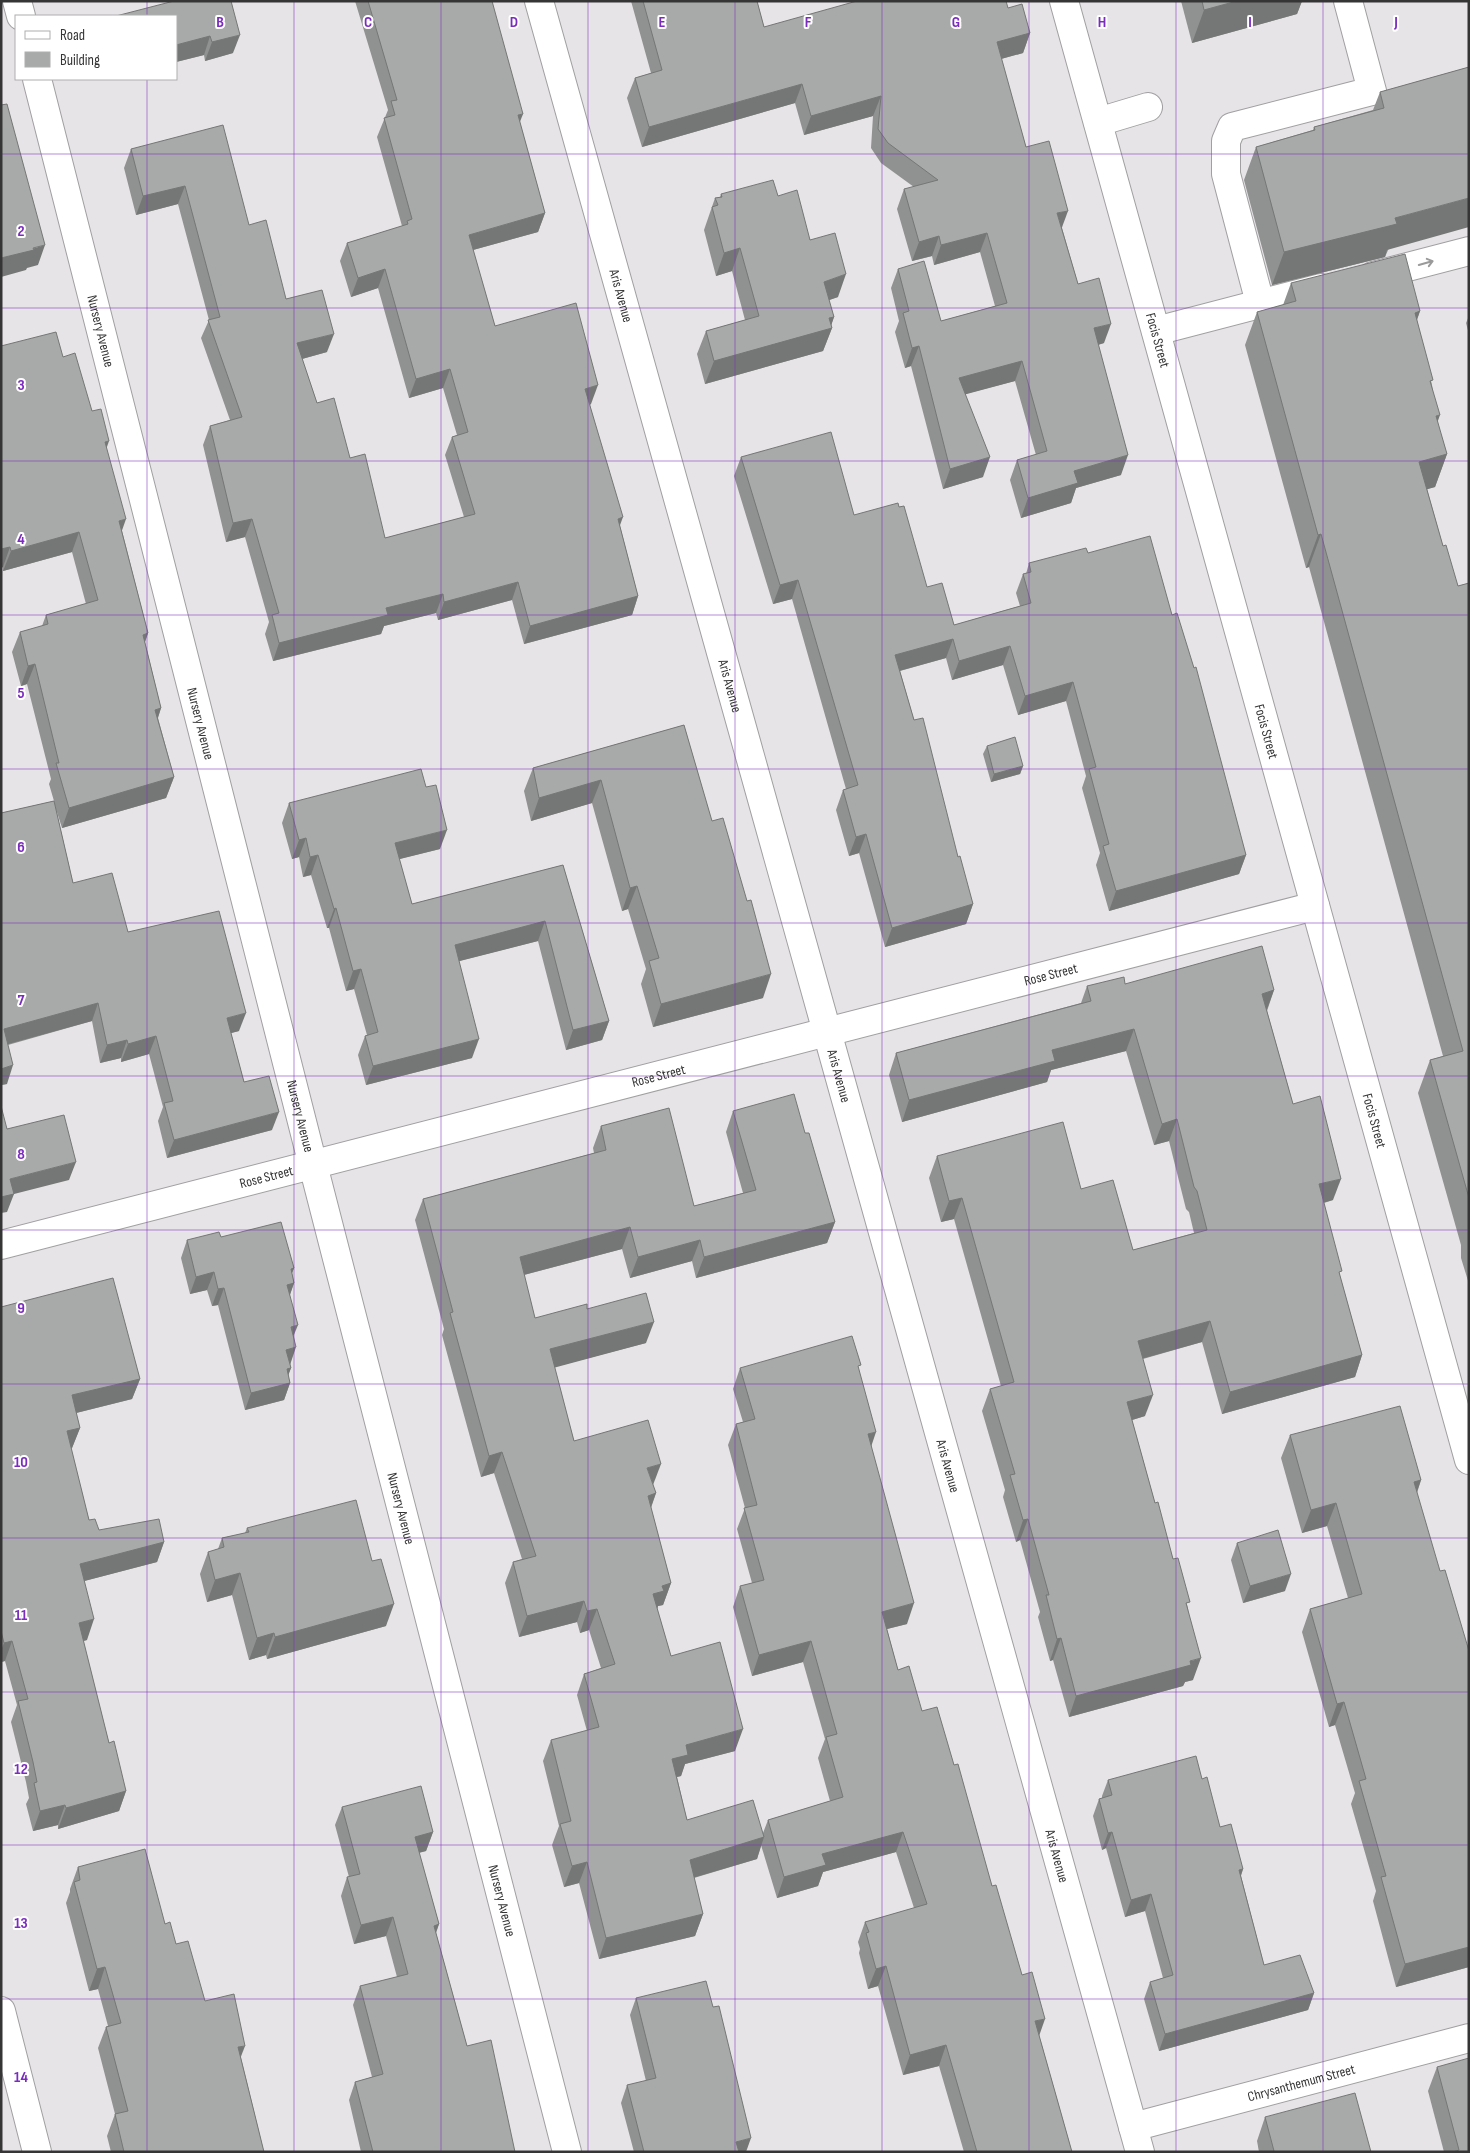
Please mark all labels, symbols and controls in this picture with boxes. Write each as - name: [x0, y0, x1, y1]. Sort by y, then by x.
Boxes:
- text: B: [216, 13, 224, 32]
- text: C: [364, 13, 372, 32]
- text: D: [510, 13, 518, 32]
- text: E: [659, 13, 666, 32]
- text: F: [805, 13, 812, 32]
- text: G: [952, 13, 960, 32]
- text: H: [1098, 13, 1106, 32]
- text: I: [1248, 13, 1252, 32]
- text: J: [1393, 13, 1398, 32]
- legend: [15, 15, 178, 80]
- text: Road: [60, 26, 85, 45]
- text: Building: [60, 51, 100, 70]
- text: 2: [17, 222, 25, 241]
- one-way arrow: [1418, 258, 1434, 267]
- street label: Aris Avenue: [605, 266, 636, 324]
- street label: Nursery Avenue: [83, 293, 118, 369]
- street label: Focis Street: [1142, 311, 1173, 370]
- text: 3: [17, 376, 25, 395]
- text: 4: [17, 530, 25, 549]
- street label: Aris Avenue: [714, 656, 745, 714]
- text: 5: [17, 684, 25, 703]
- street label: Nursery Avenue: [183, 686, 218, 761]
- street label: Focis Street: [1251, 702, 1282, 761]
- text: 6: [17, 838, 25, 857]
- street label: Rose Street: [1022, 960, 1079, 990]
- text: 7: [18, 991, 25, 1010]
- street label: Aris Avenue: [823, 1046, 854, 1104]
- street label: Rose Street: [630, 1061, 687, 1091]
- street label: Nursery Avenue: [283, 1078, 317, 1154]
- street label: Focis Street: [1359, 1092, 1390, 1150]
- text: 8: [17, 1145, 25, 1164]
- street label: Rose Street: [238, 1162, 295, 1192]
- text: 9: [17, 1299, 25, 1318]
- street label: Aris Avenue: [932, 1437, 963, 1495]
- text: 10: [14, 1453, 28, 1472]
- street label: Nursery Avenue: [383, 1471, 418, 1546]
- text: 11: [15, 1606, 28, 1625]
- text: 12: [14, 1760, 28, 1779]
- street label: Aris Avenue: [1041, 1827, 1072, 1885]
- street label: Nursery Avenue: [484, 1863, 519, 1938]
- text: 13: [14, 1914, 28, 1933]
- street label: Chrysanthemum Street: [1246, 2061, 1357, 2105]
- text: 14: [14, 2068, 28, 2087]

